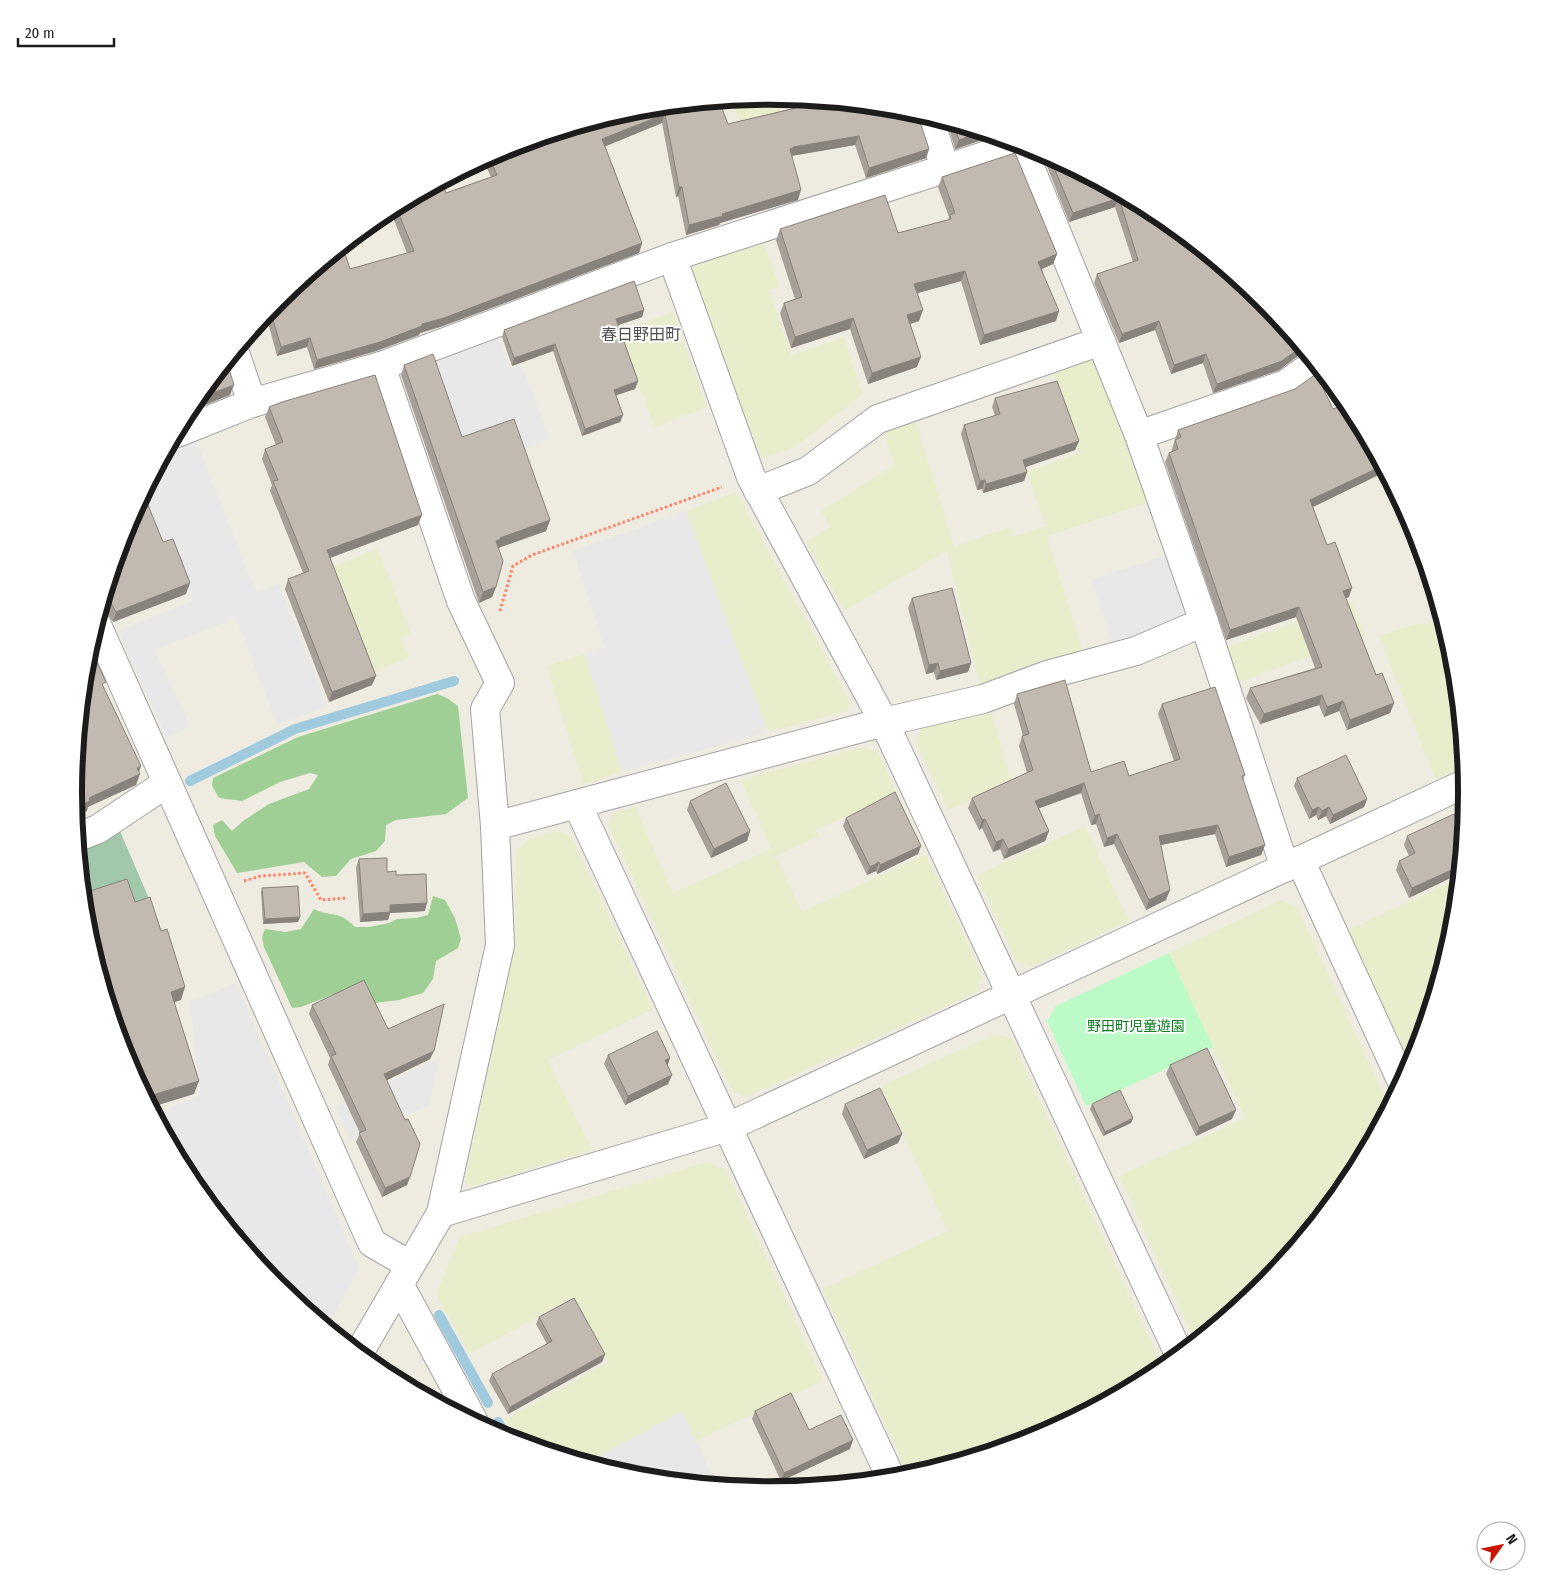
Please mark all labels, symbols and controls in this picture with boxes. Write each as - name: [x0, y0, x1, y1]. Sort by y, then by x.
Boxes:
- scale bar: [18, 15, 114, 47]
- text: 20 m: [25, 24, 55, 42]
- district label: 春日野田町: [601, 325, 681, 344]
- park label: 野田町児童遊園: [1087, 1018, 1185, 1035]
- north arrow: [1476, 1521, 1526, 1571]
- text: N: [1502, 1531, 1521, 1547]

